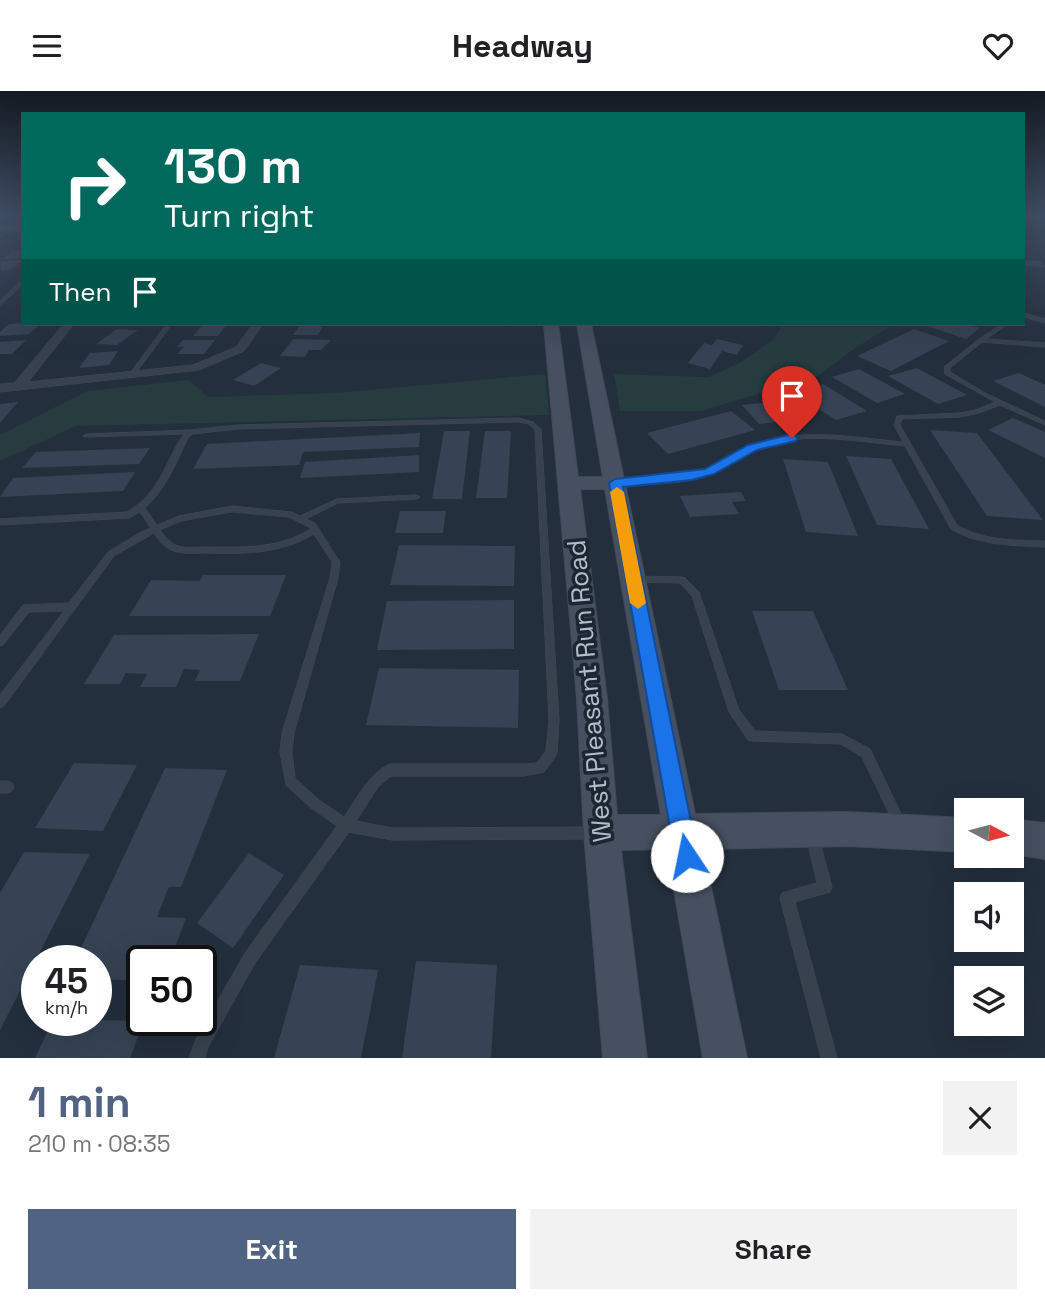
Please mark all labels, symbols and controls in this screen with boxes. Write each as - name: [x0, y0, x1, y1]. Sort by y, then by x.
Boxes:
- text: Headway: [452, 26, 593, 66]
- icon: menu: [28, 27, 66, 65]
- icon: heart: [979, 27, 1017, 65]
- text: 130 m: [164, 135, 302, 197]
- icon: right: [49, 140, 140, 231]
- text: Turn right: [164, 196, 314, 236]
- icon: arrive: [126, 273, 164, 311]
- text: Then: [49, 275, 112, 309]
- pin: [762, 366, 822, 438]
- icon: arrive: [773, 377, 811, 415]
- street label: West Pleasant Run Road: [559, 538, 619, 844]
- north arrow: [954, 798, 1024, 868]
- map controls: [954, 798, 1024, 1036]
- position arrow: [650, 819, 724, 893]
- button: sound: [954, 882, 1024, 952]
- speed limit sign: 50: [126, 945, 217, 1036]
- text: 45: [45, 959, 88, 1003]
- button: layers: [954, 966, 1024, 1036]
- text: km/h: [45, 996, 88, 1019]
- text: 1 min: [28, 1076, 131, 1129]
- button: close: [943, 1081, 1017, 1155]
- text: 210 m · 08:35: [28, 1129, 171, 1159]
- button: Exit: [28, 1209, 516, 1289]
- button: Share: [530, 1209, 1017, 1289]

